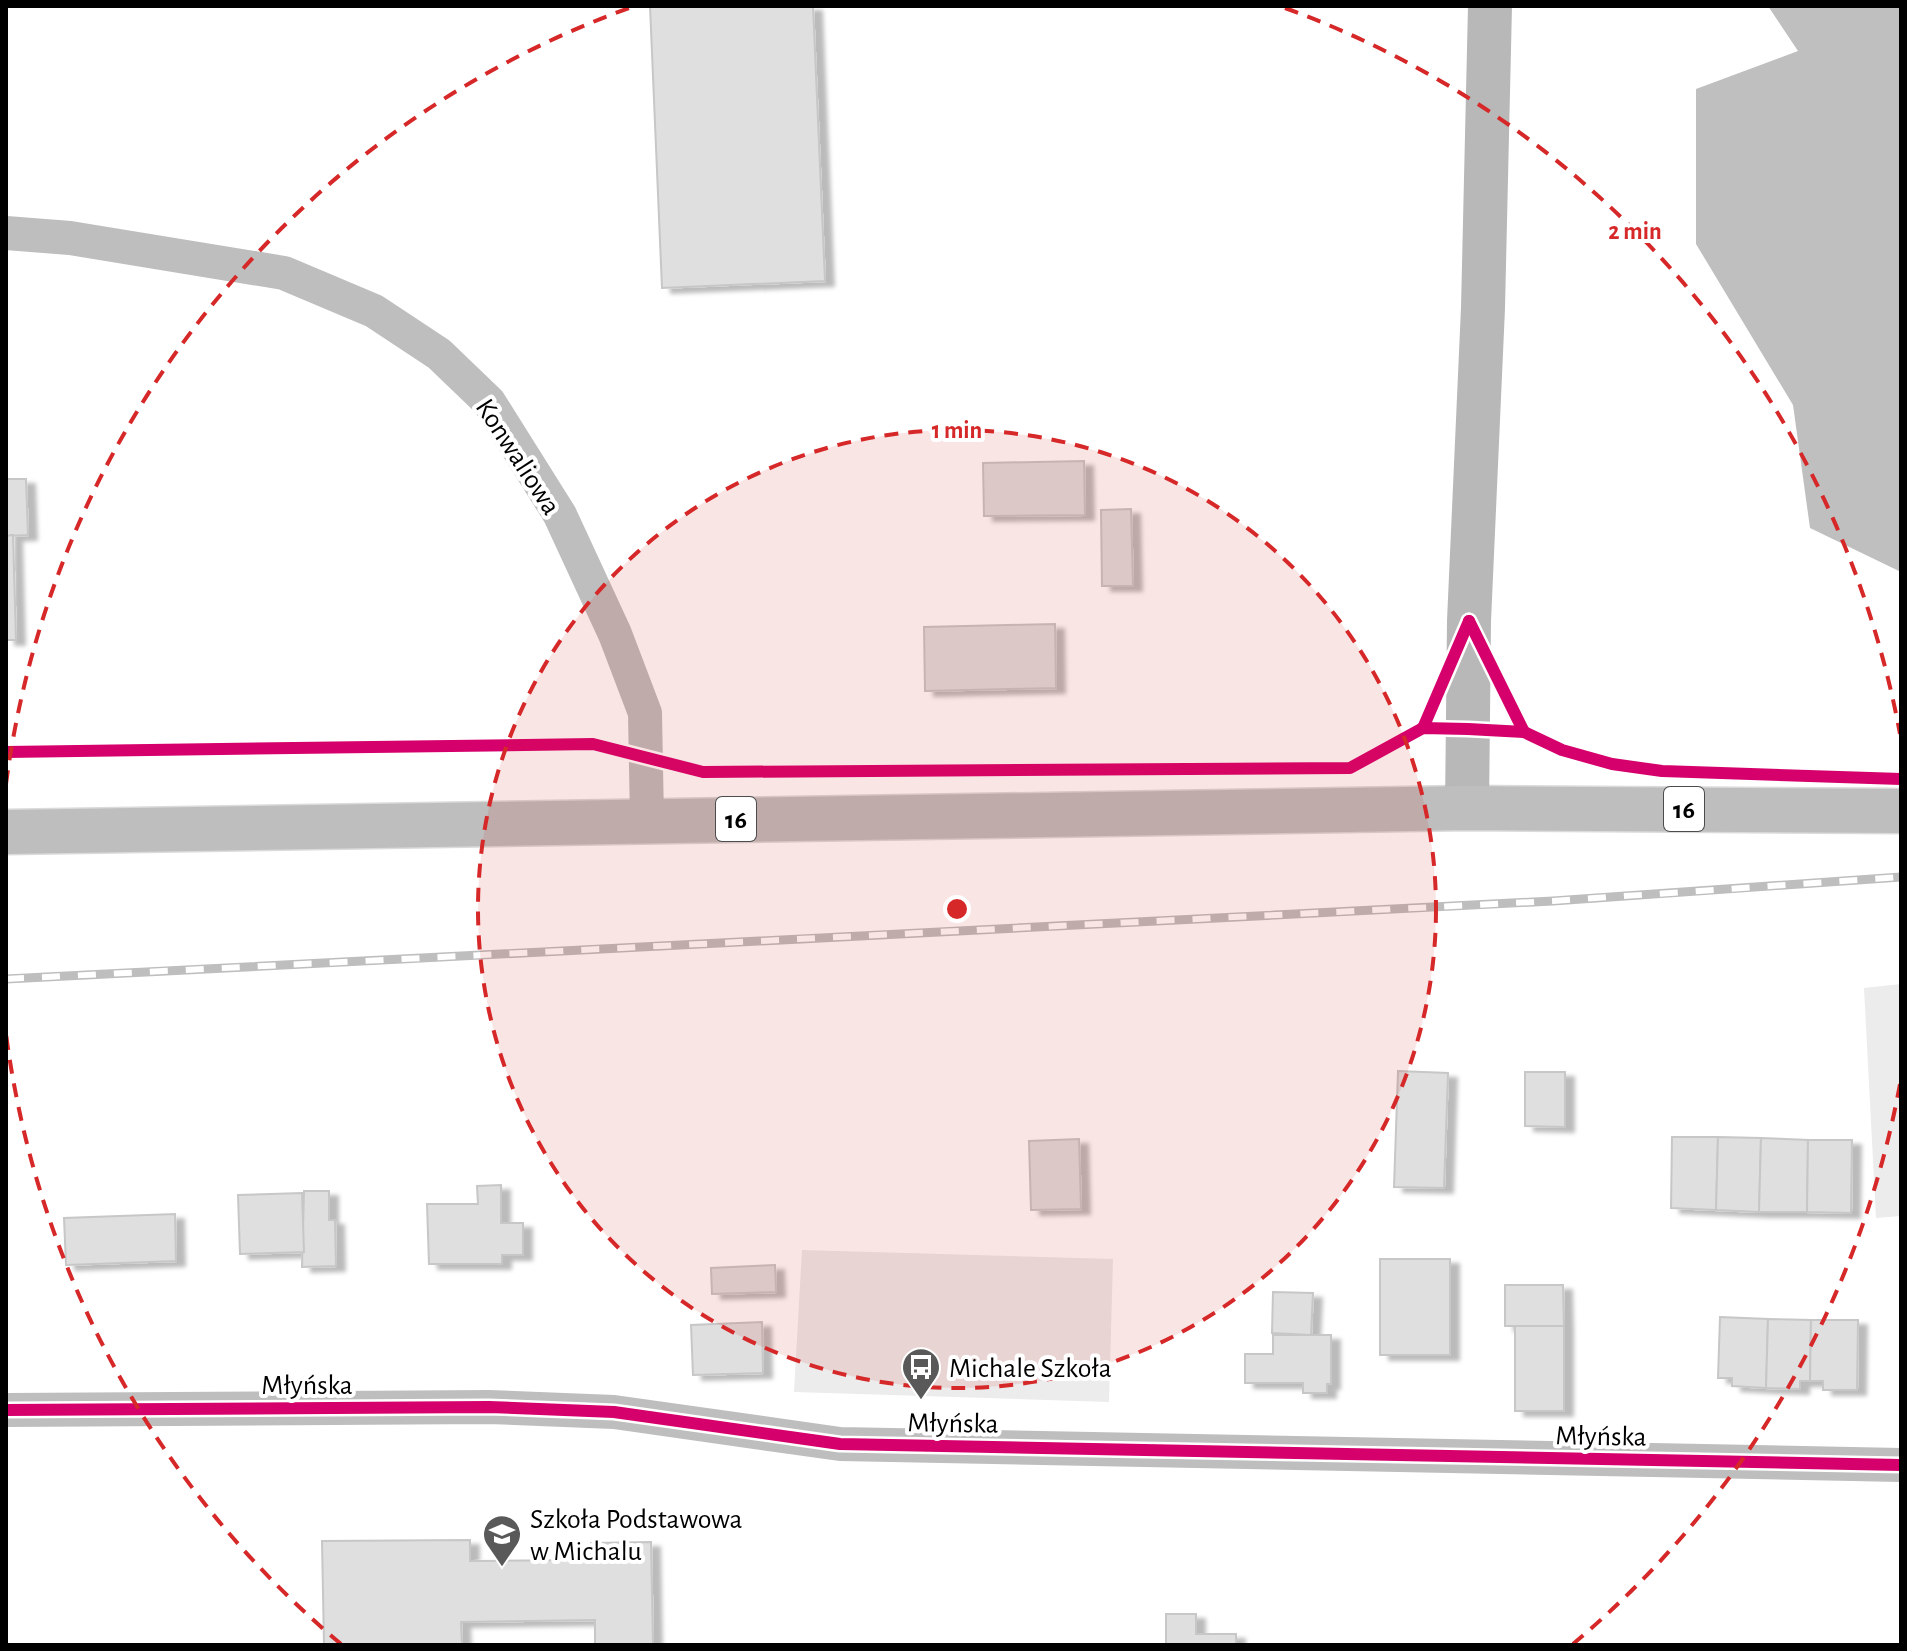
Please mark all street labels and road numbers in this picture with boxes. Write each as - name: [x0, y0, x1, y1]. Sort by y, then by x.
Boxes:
- street label: Konwaliowa: [470, 394, 565, 520]
- road number: 16: [1664, 787, 1704, 831]
- road number: 16: [716, 797, 756, 841]
- street label: Młyńska: [261, 1372, 353, 1400]
- street label: Młyńska: [907, 1409, 999, 1439]
- street label: Młyńska: [1555, 1422, 1647, 1452]

